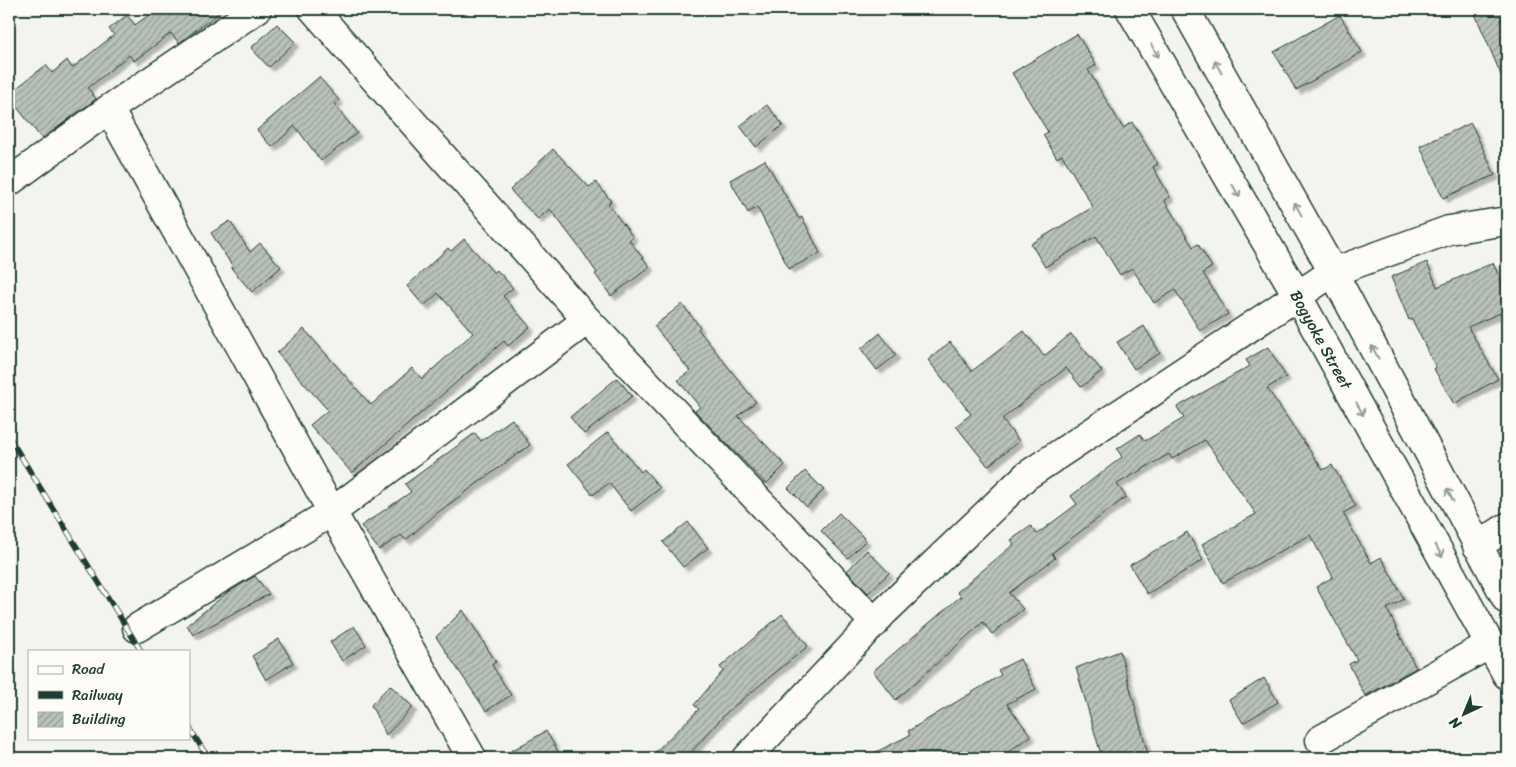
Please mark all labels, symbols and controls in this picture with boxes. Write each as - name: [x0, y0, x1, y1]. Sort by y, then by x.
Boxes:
- one-way arrow: [1150, 43, 1160, 57]
- one-way arrow: [1213, 60, 1223, 75]
- one-way arrow: [1232, 184, 1242, 198]
- one-way arrow: [1292, 202, 1302, 216]
- street label: Bogyoke Street: [1282, 284, 1361, 395]
- one-way arrow: [1370, 344, 1380, 359]
- one-way arrow: [1355, 401, 1365, 415]
- one-way arrow: [1445, 488, 1455, 503]
- one-way arrow: [1434, 543, 1444, 557]
- legend: [28, 650, 190, 740]
- text: Road: [72, 656, 105, 682]
- text: Railway: [72, 682, 123, 708]
- north arrow: [1438, 690, 1488, 740]
- text: Building: [72, 706, 126, 732]
- text: N: [1443, 710, 1468, 736]

